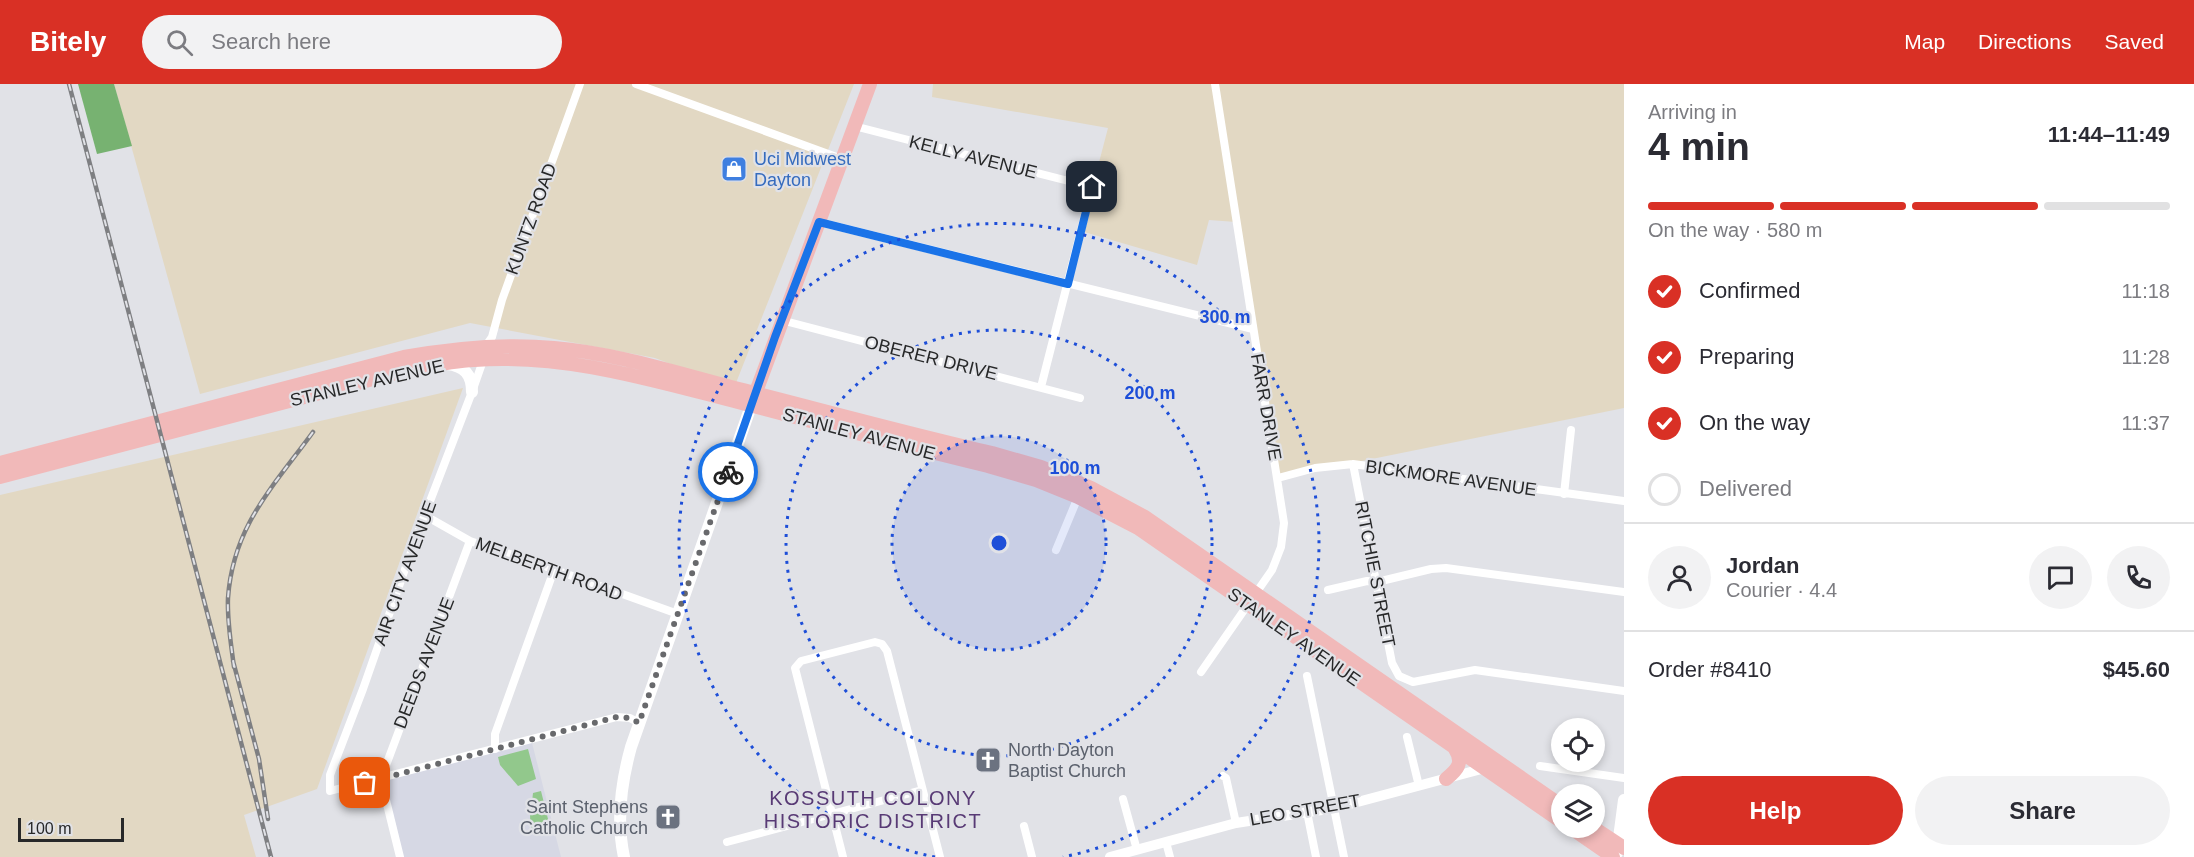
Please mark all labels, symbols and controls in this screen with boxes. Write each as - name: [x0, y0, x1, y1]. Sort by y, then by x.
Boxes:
- search box: [142, 15, 562, 69]
- text: Bitely: [30, 26, 106, 57]
- icon: search: [163, 26, 196, 59]
- text: Search here: [211, 29, 331, 54]
- text: Map: [1904, 30, 1945, 53]
- text: Directions: [1978, 30, 2071, 53]
- text: Saved: [2104, 30, 2164, 53]
- text: Arriving in: [1648, 101, 1737, 123]
- text: 11:44–11:49: [2048, 122, 2170, 147]
- text: 4 min: [1648, 125, 1750, 168]
- street label: KELLY AVENUE: [907, 131, 1039, 183]
- place label: Uci Midwest Dayton: [754, 149, 851, 190]
- shop icon: Uci Midwest Dayton: [719, 154, 749, 184]
- street label: KUNTZ ROAD: [502, 161, 560, 277]
- pin: [1066, 161, 1117, 212]
- icon: home: [1075, 170, 1108, 203]
- text: On the way · 580 m: [1648, 219, 1823, 241]
- icon: check: [1648, 275, 1681, 308]
- text: Confirmed: [1699, 278, 1800, 303]
- text: 11:18: [2121, 280, 2170, 302]
- text: 300 m: [1199, 307, 1251, 327]
- street label: OBERER DRIVE: [863, 332, 999, 384]
- icon: check: [1648, 341, 1681, 374]
- text: Preparing: [1699, 344, 1794, 369]
- text: 11:28: [2121, 346, 2170, 368]
- street label: FARR DRIVE: [1247, 352, 1285, 462]
- street label: STANLEY AVENUE: [288, 356, 446, 410]
- text: 200 m: [1124, 383, 1176, 403]
- street label: STANLEY AVENUE: [781, 404, 937, 464]
- icon: check: [1648, 407, 1681, 440]
- text: On the way: [1699, 410, 1810, 435]
- text: 11:37: [2121, 412, 2170, 434]
- courier: [698, 442, 758, 502]
- icon: bike: [712, 456, 745, 489]
- street label: BICKMORE AVENUE: [1364, 456, 1538, 500]
- text: 100 m: [1049, 458, 1101, 478]
- text: Delivered: [1699, 476, 1792, 501]
- street label: AIR CITY AVENUE: [370, 498, 440, 648]
- street label: RITCHIE STREET: [1351, 499, 1399, 649]
- street label: MELBERTH ROAD: [473, 533, 625, 605]
- centre of rings: [989, 533, 1009, 553]
- button: person: [1648, 546, 1711, 609]
- button: chat: [2029, 546, 2092, 609]
- button: phone: [2107, 546, 2170, 609]
- text: Jordan: [1726, 553, 1799, 578]
- text: Courier · 4.4: [1726, 579, 1837, 601]
- street label: STANLEY AVENUE: [1224, 584, 1364, 690]
- street label: DEEDS AVENUE: [390, 595, 458, 731]
- text: Order #8410: [1648, 657, 1772, 682]
- text: $45.60: [2103, 657, 2170, 682]
- map controls: [1551, 718, 1605, 838]
- button: locate: [1551, 718, 1605, 772]
- place label: North Dayton Baptist Church: [1008, 740, 1126, 781]
- church icon: North Dayton Baptist Church: [973, 745, 1003, 775]
- pin: [339, 757, 390, 808]
- icon: bag: [348, 766, 381, 799]
- button: Help: [1648, 776, 1903, 845]
- button: Share: [1915, 776, 2170, 845]
- button: layers: [1551, 784, 1605, 838]
- district label: KOSSUTH COLONY HISTORIC DISTRICT: [764, 787, 982, 832]
- street label: LEO STREET: [1248, 790, 1362, 830]
- place label: Saint Stephens Catholic Church: [520, 797, 648, 838]
- church icon: Saint Stephens Catholic Church: [653, 802, 683, 832]
- scale bar: [18, 815, 124, 842]
- text: 100 m: [27, 820, 71, 837]

